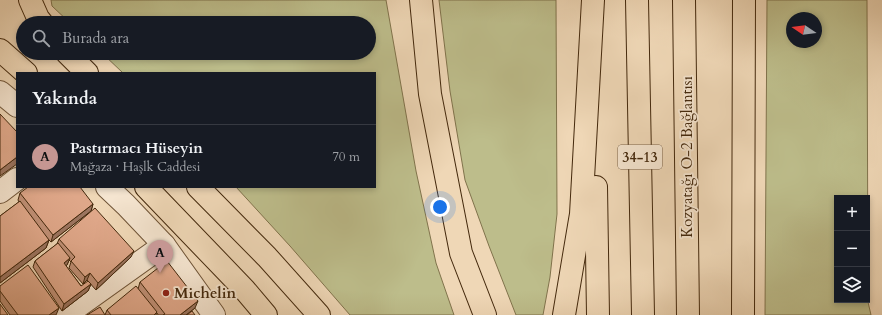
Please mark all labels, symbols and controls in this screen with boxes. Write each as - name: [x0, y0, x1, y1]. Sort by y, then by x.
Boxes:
- north arrow: [786, 12, 822, 48]
- search box: [16, 16, 376, 60]
- icon: search: [30, 27, 52, 49]
- text: Burada ara: [62, 28, 129, 48]
- street label: Kozyatağı O-2 Bağlantısı: [677, 76, 697, 238]
- text: Yakında: [32, 87, 97, 110]
- text: Pastırmacı Hüseyin: [70, 138, 203, 158]
- road number: 34-13: [618, 145, 662, 169]
- text: A: [40, 148, 50, 166]
- text: 70 m: [332, 148, 360, 166]
- text: Mağaza · Haşlk Caddesi: [70, 158, 200, 176]
- map controls: [834, 195, 870, 303]
- button: +: [834, 195, 870, 231]
- your location: [430, 197, 450, 217]
- button: −: [834, 231, 870, 267]
- pin: A: [147, 240, 173, 273]
- button: layers: [834, 267, 870, 303]
- place label: Michelin: [174, 283, 236, 303]
- marker: Michelin: [161, 288, 171, 298]

